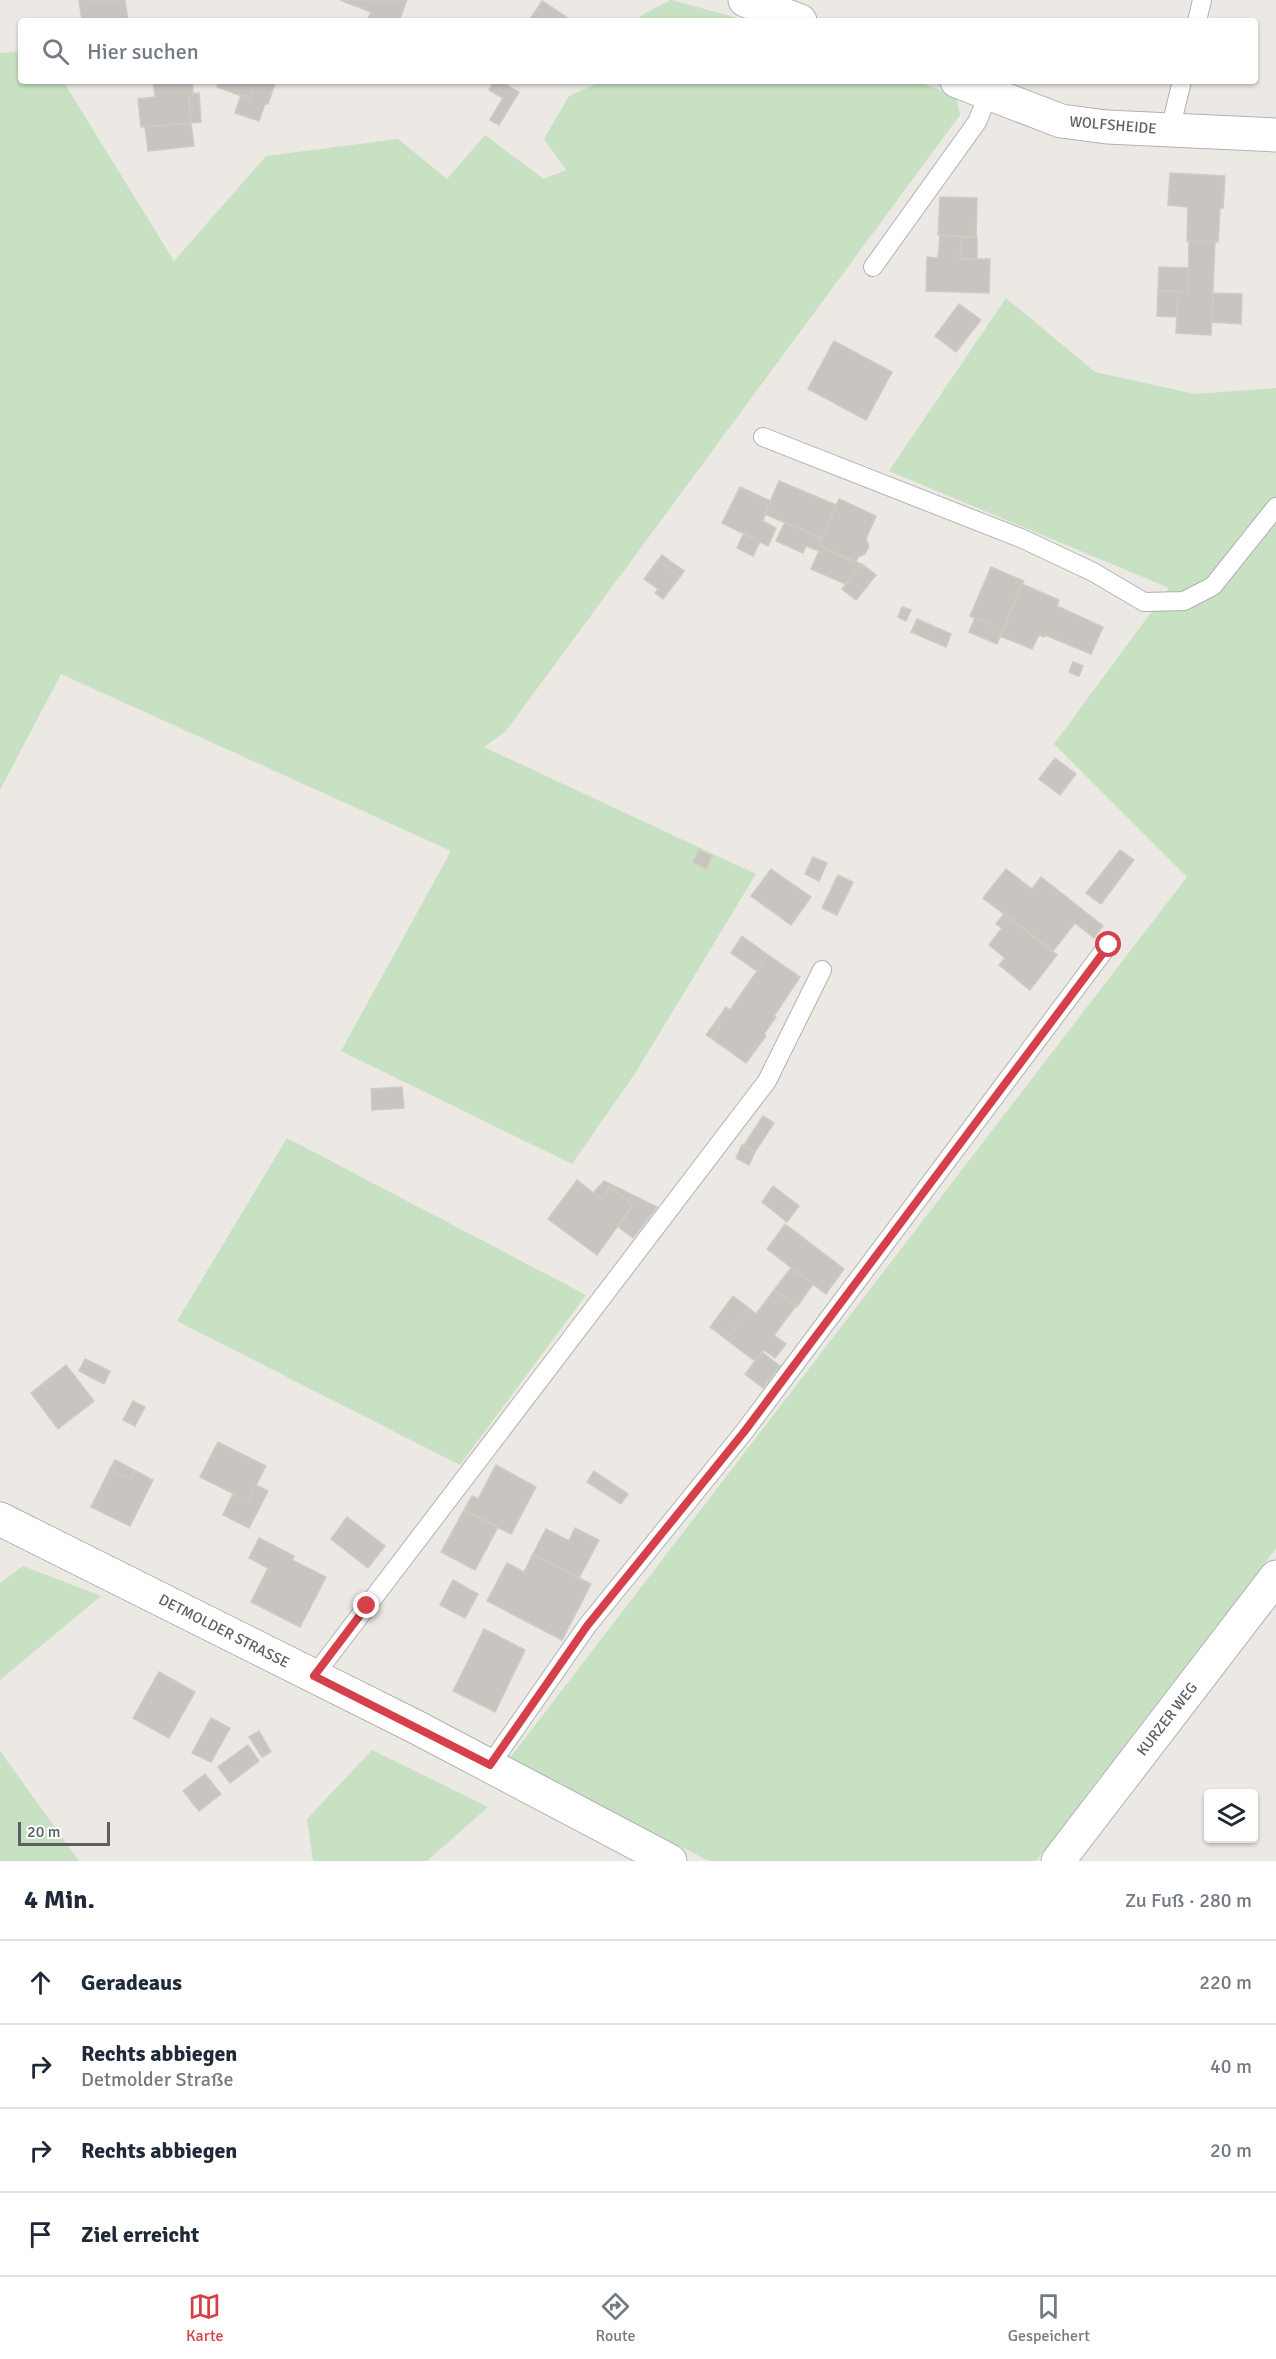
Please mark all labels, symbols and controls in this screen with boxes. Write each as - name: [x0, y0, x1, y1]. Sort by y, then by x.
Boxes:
- search box: [18, 18, 1258, 84]
- icon: search: [39, 35, 72, 68]
- text: Hier suchen: [87, 38, 199, 65]
- street label: WOLFSHEIDE: [1069, 112, 1157, 138]
- route start: [1095, 931, 1121, 957]
- street label: DETMOLDER STRASSE: [156, 1590, 292, 1672]
- route end: [353, 1592, 379, 1618]
- street label: KURZER WEG: [1133, 1679, 1201, 1759]
- map controls: [1204, 1789, 1258, 1843]
- button: layers: [1204, 1789, 1258, 1843]
- scale bar: [18, 1819, 110, 1846]
- text: 20 m: [27, 1822, 61, 1842]
- text: 4 Min.: [24, 1884, 95, 1916]
- text: Zu Fuß · 280 m: [1125, 1888, 1252, 1913]
- icon: ahead: [24, 1966, 57, 1999]
- text: Geradeaus: [81, 1969, 182, 1996]
- text: 220 m: [1199, 1970, 1252, 1995]
- text: Rechts abbiegen: [81, 2040, 237, 2067]
- icon: right: [24, 2050, 57, 2083]
- text: 40 m: [1210, 2054, 1252, 2079]
- text: Detmolder Straße: [81, 2067, 233, 2092]
- icon: right: [24, 2134, 57, 2167]
- text: Rechts abbiegen: [81, 2137, 237, 2164]
- text: 20 m: [1210, 2138, 1252, 2163]
- icon: arrive: [24, 2218, 57, 2251]
- text: Ziel erreicht: [81, 2221, 199, 2248]
- tab: Karte: [186, 2290, 223, 2346]
- tab: Route: [596, 2290, 636, 2346]
- tab: Gespeichert: [1008, 2290, 1090, 2346]

